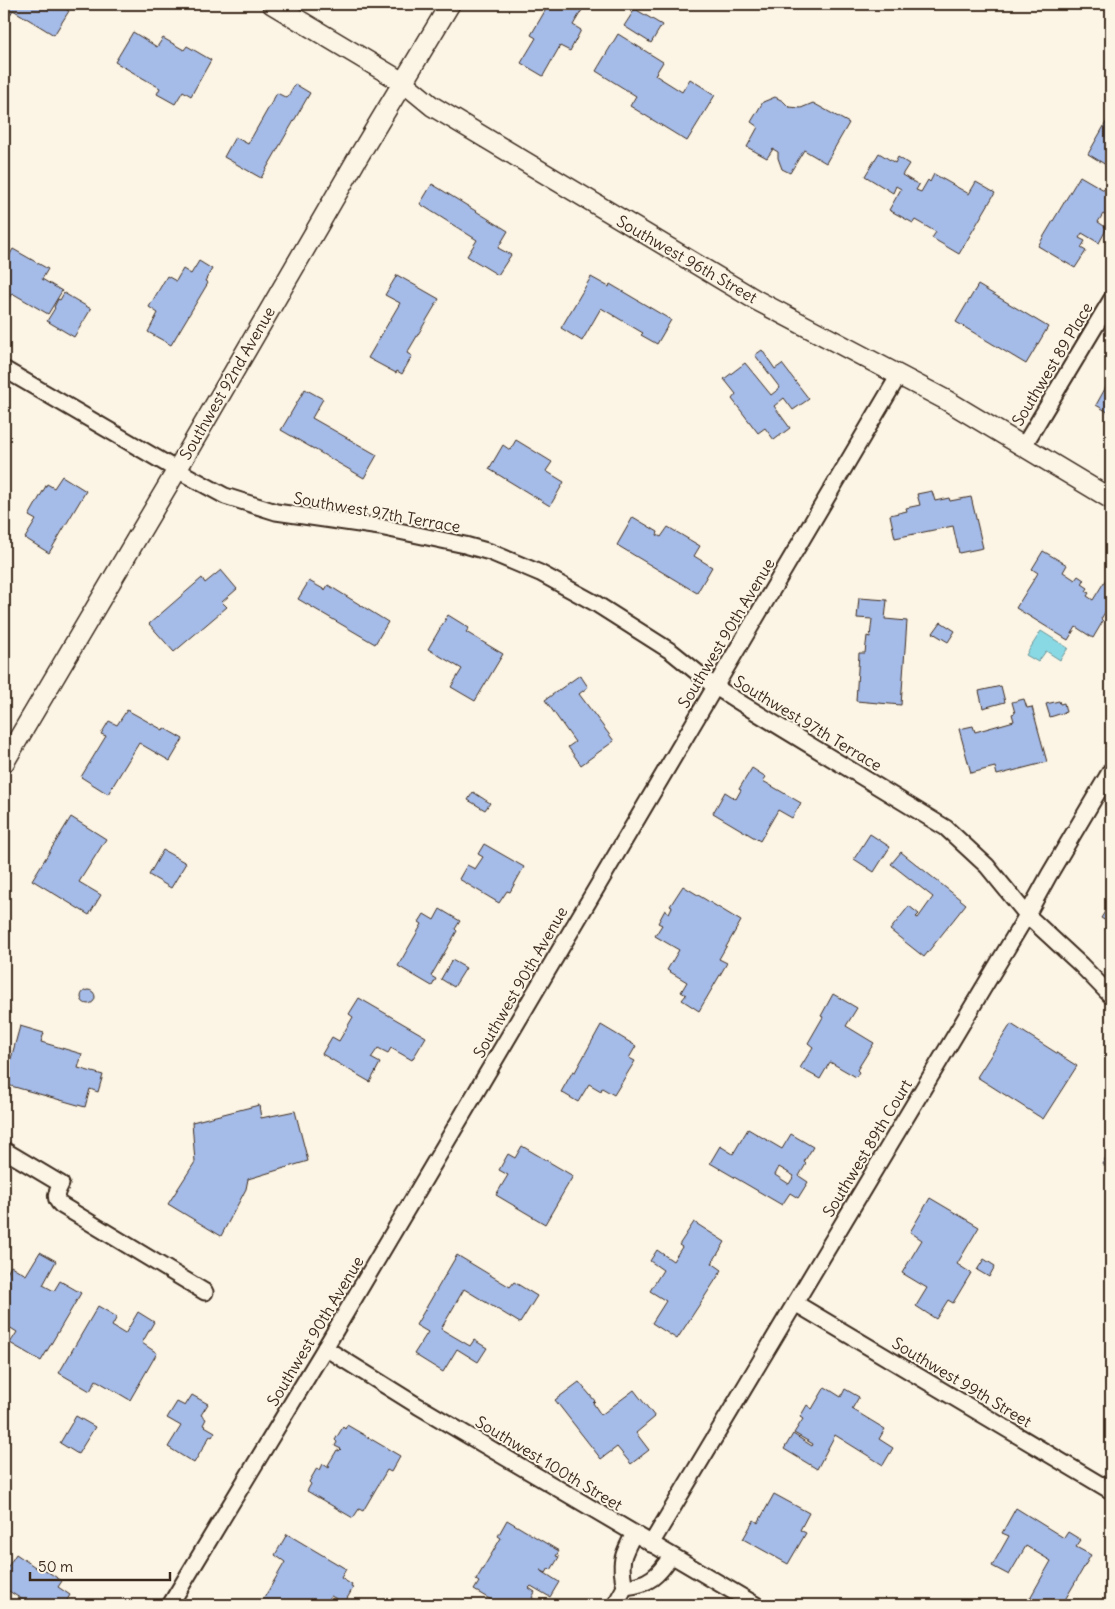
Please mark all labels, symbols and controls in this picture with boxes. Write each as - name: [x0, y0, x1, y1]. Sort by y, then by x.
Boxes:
- street label: Southwest 96th Street: [613, 211, 761, 308]
- street label: Southwest 89 Place: [1007, 299, 1097, 429]
- street label: Southwest 92nd Avenue: [175, 303, 279, 463]
- street label: Southwest 97th Terrace: [292, 487, 462, 537]
- street label: Southwest 90th Avenue: [673, 554, 779, 712]
- street label: Southwest 97th Terrace: [730, 671, 886, 775]
- street label: Southwest 90th Avenue: [469, 903, 571, 1061]
- street label: Southwest 89th Court: [818, 1075, 916, 1220]
- street label: Southwest 90th Avenue: [262, 1252, 368, 1410]
- street label: Southwest 99th Street: [889, 1332, 1036, 1432]
- street label: Southwest 100th Street: [472, 1411, 627, 1515]
- scale bar: [30, 1549, 170, 1581]
- text: 50 m: [38, 1557, 73, 1576]

